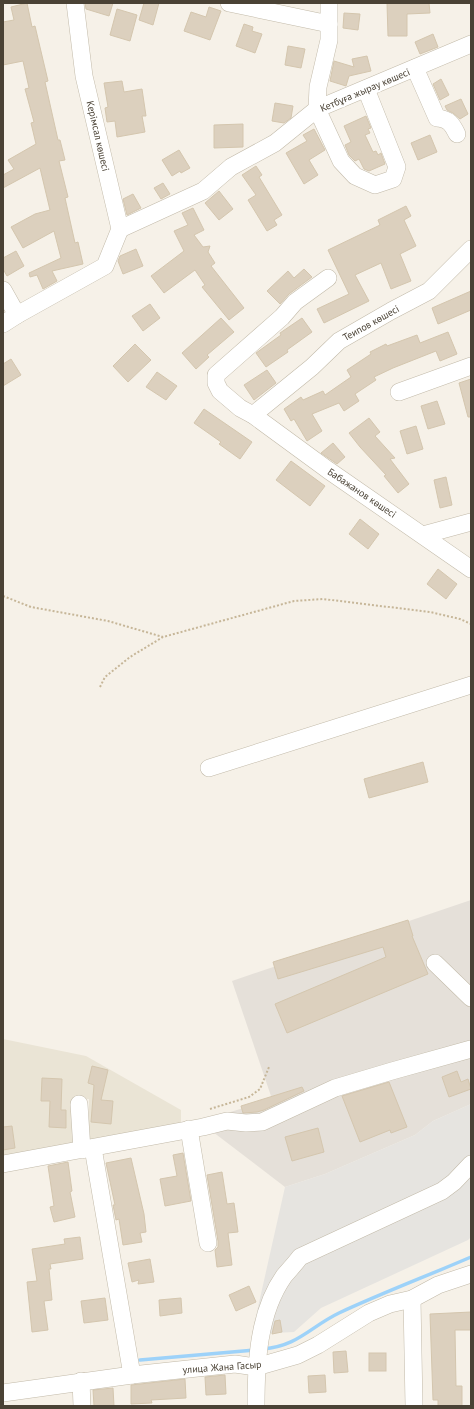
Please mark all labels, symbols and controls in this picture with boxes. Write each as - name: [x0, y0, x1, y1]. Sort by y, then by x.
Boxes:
- street label: Кетбұға жырау көшесі: [318, 65, 412, 115]
- street label: Керімсал көшесі: [84, 100, 112, 172]
- street label: Теипов көшесі: [340, 302, 402, 344]
- street label: Бабажанов көшесі: [325, 465, 399, 521]
- street label: улица Жана Гасыр: [182, 1358, 262, 1376]

